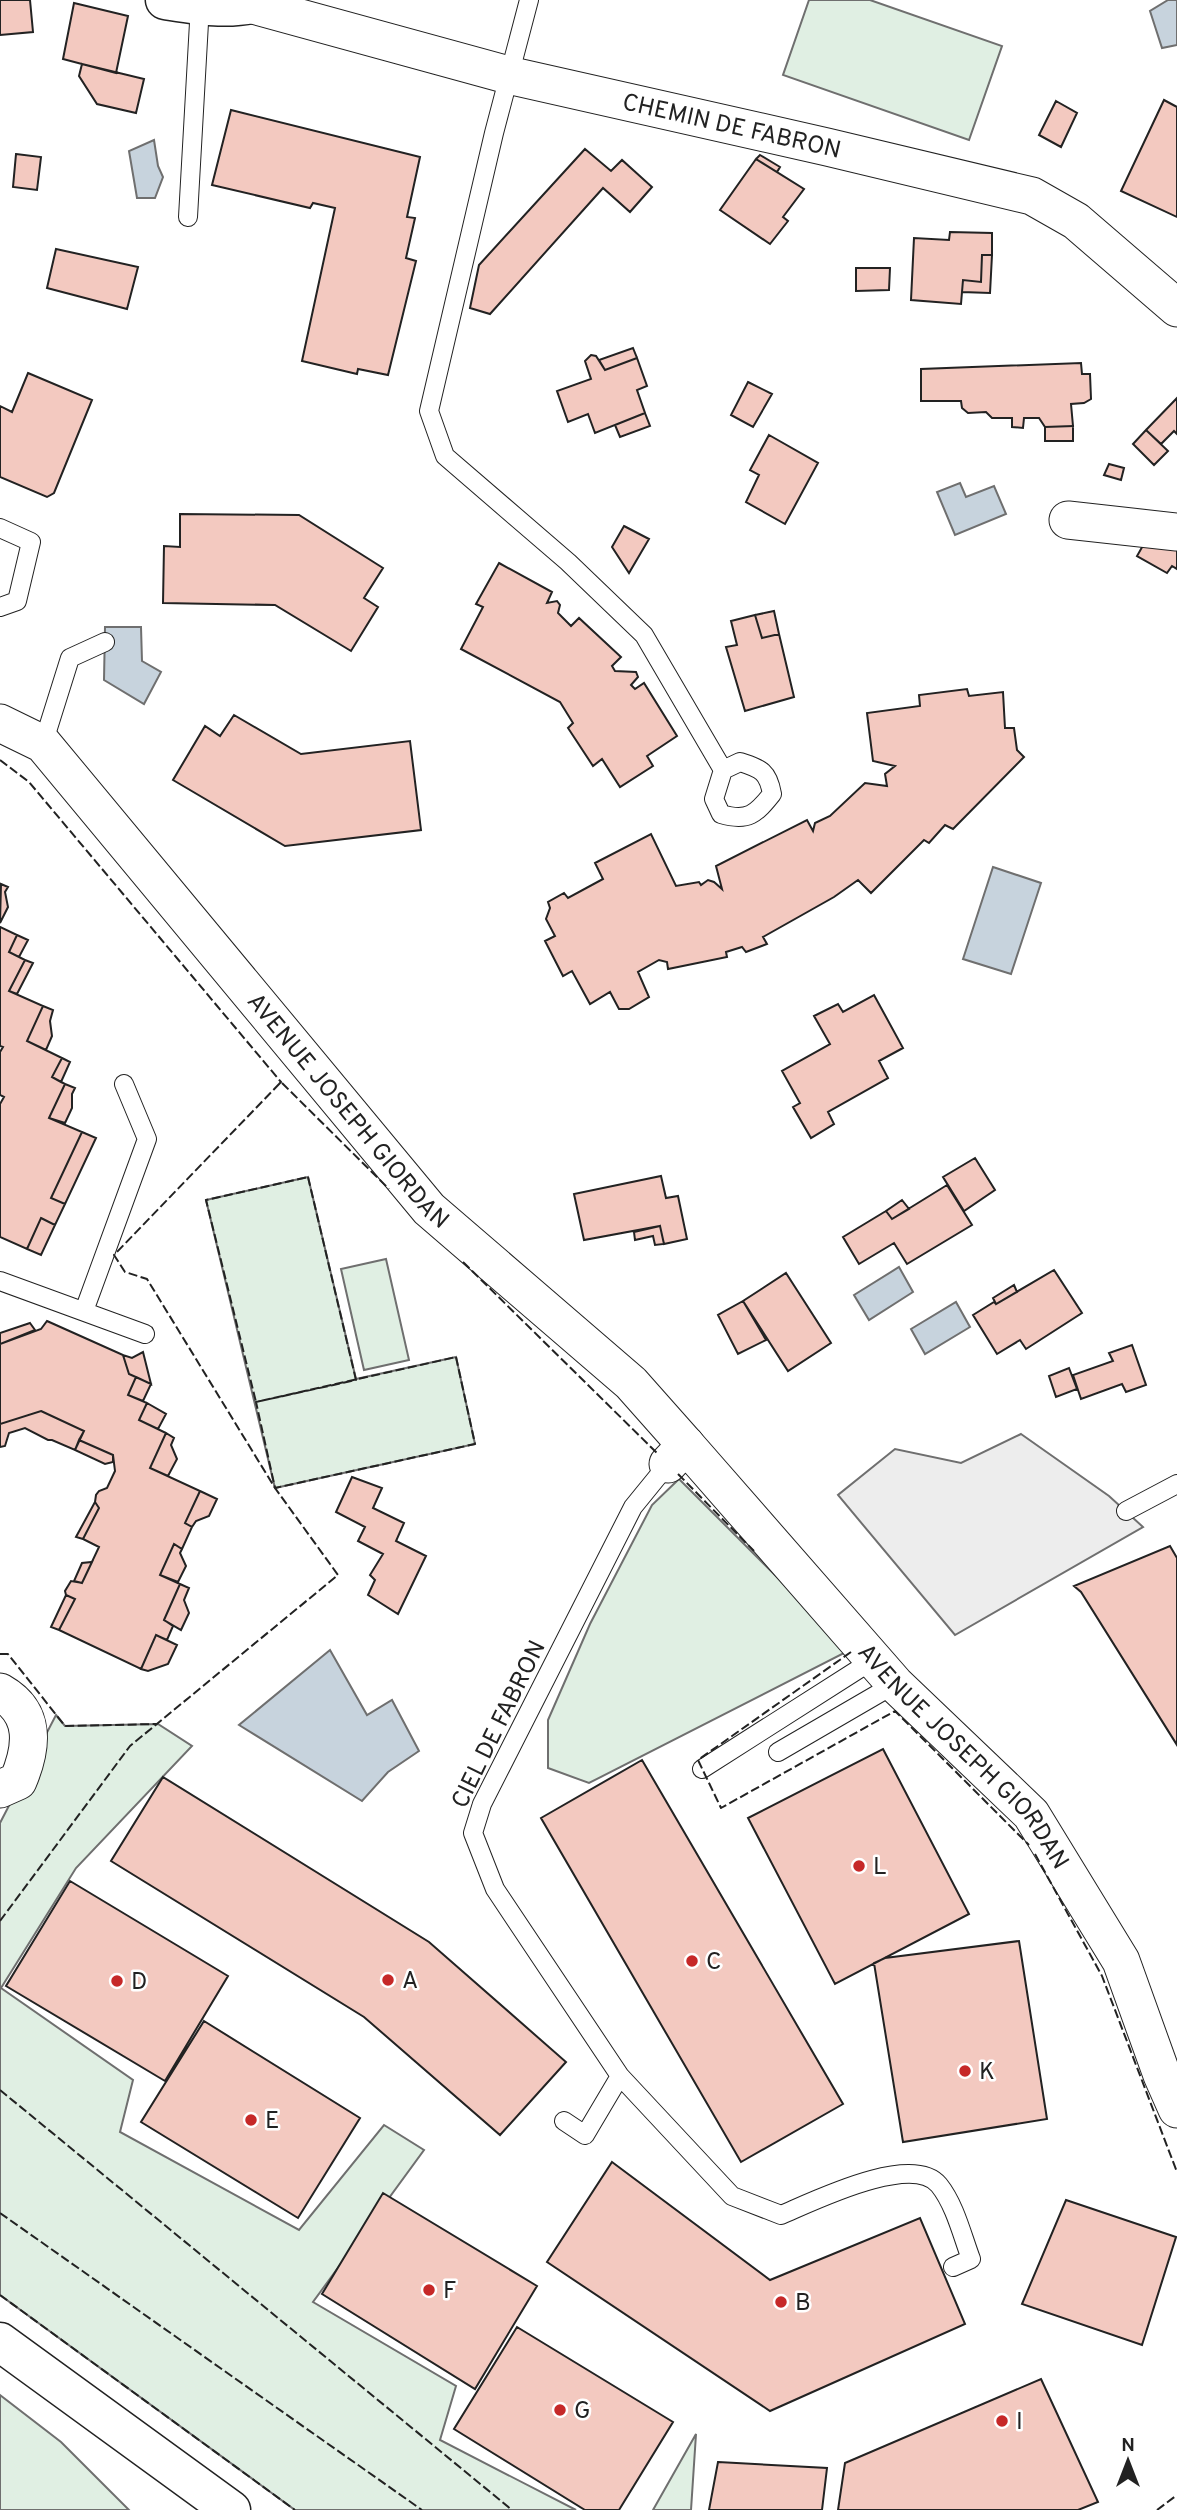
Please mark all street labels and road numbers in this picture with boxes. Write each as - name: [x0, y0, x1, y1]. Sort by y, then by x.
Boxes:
- street label: CHEMIN DE FABRON: [619, 88, 844, 167]
- street label: AVENUE JOSEPH GIORDAN: [239, 988, 454, 1236]
- street label: CIEL DE FABRON: [446, 1636, 553, 1814]
- street label: AVENUE JOSEPH GIORDAN: [850, 1639, 1074, 1875]

